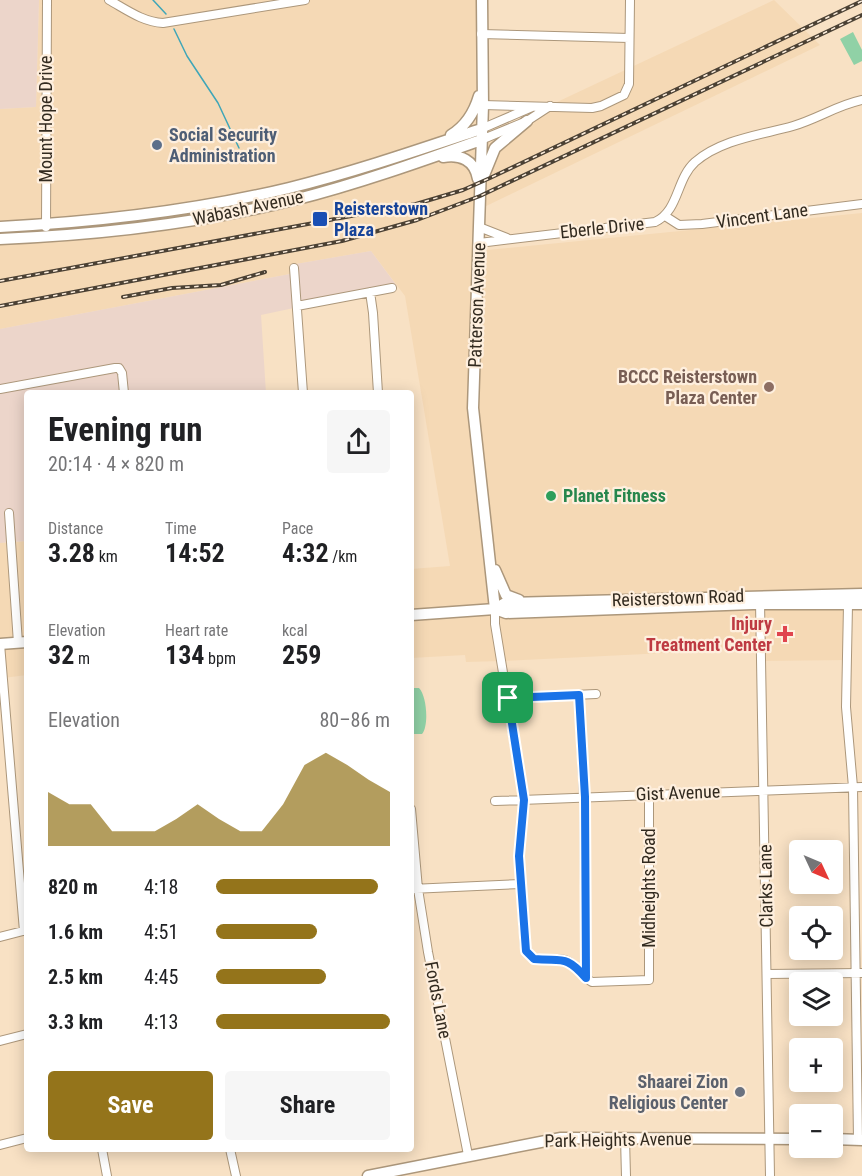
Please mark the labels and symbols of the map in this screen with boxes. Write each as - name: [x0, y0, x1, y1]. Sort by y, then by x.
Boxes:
- street label: Mount Hope Drive: [35, 55, 56, 183]
- place label: Social Security Administration: [169, 124, 277, 166]
- marker: Social Security Administration: [150, 138, 164, 152]
- street label: Wabash Avenue: [191, 186, 305, 229]
- place label: Reisterstown Plaza: [334, 198, 428, 240]
- street label: Vincent Lane: [715, 199, 809, 232]
- marker: Reisterstown Plaza: [311, 210, 329, 228]
- street label: Eberle Drive: [559, 213, 645, 242]
- street label: Patterson Avenue: [464, 242, 489, 368]
- place label: BCCC Reisterstown Plaza Center: [618, 366, 757, 408]
- marker: BCCC Reisterstown Plaza Center: [762, 380, 776, 394]
- place label: Planet Fitness: [563, 485, 666, 506]
- marker: Planet Fitness: [544, 489, 558, 503]
- street label: Reisterstown Road: [611, 585, 745, 610]
- place label: Injury Treatment Center: [646, 613, 772, 655]
- marker: Injury Treatment Center: [776, 625, 794, 643]
- pin: [482, 672, 533, 723]
- street label: Gist Avenue: [636, 781, 720, 804]
- street label: Midheights Road: [638, 828, 659, 948]
- north arrow: [789, 840, 843, 894]
- street label: Clarks Lane: [754, 844, 777, 928]
- street label: Fords Lane: [421, 959, 456, 1040]
- place label: Shaarei Zion Religious Center: [609, 1071, 728, 1113]
- marker: Shaarei Zion Religious Center: [733, 1085, 747, 1099]
- street label: Park Heights Avenue: [544, 1128, 692, 1151]

